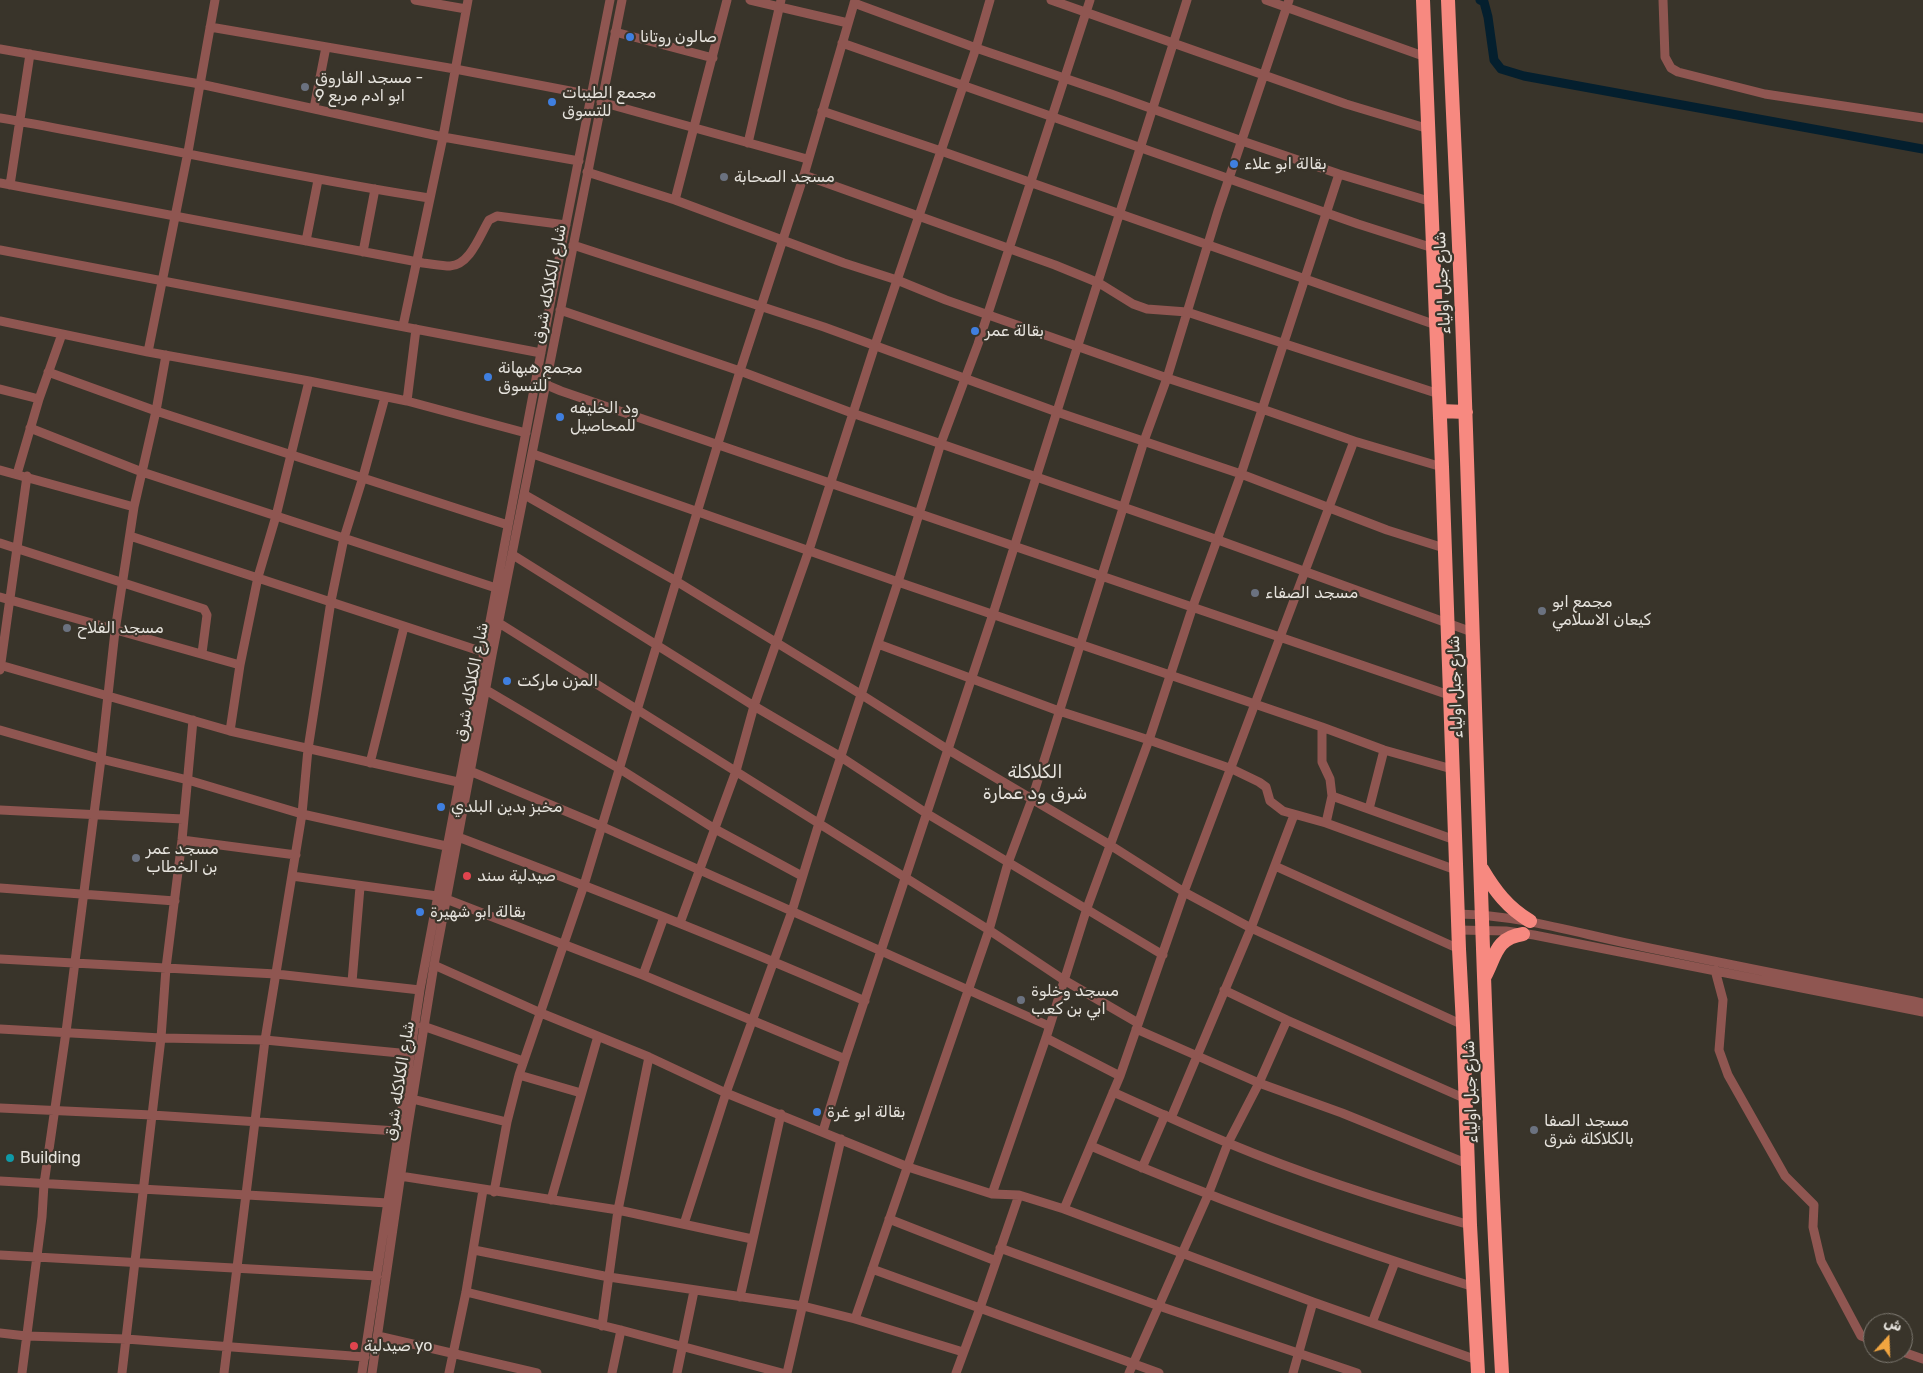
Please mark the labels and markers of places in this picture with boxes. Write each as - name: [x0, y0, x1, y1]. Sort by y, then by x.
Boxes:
- place label: صالون روتانا: [640, 27, 717, 47]
- marker: صالون روتانا: [624, 31, 636, 43]
- place label: مسجد الفاروق - ابو ادم مربع 9: [315, 68, 423, 106]
- marker: مسجد الفاروق - ابو ادم مربع 9: [299, 81, 311, 93]
- place label: مجمع الطيبات للتسوق: [562, 83, 656, 121]
- marker: مجمع الطيبات للتسوق: [546, 96, 558, 108]
- place label: بقالة ابو علاء: [1244, 154, 1327, 174]
- marker: بقالة ابو علاء: [1228, 158, 1240, 170]
- place label: مسجد الصحابة: [734, 167, 835, 187]
- marker: مسجد الصحابة: [718, 171, 730, 183]
- place label: بقالة عمر: [985, 321, 1044, 341]
- marker: بقالة عمر: [969, 325, 981, 337]
- place label: مجمع هبهانة للتسوق: [498, 358, 582, 396]
- marker: مجمع هبهانة للتسوق: [482, 371, 494, 383]
- place label: ود الخليفه للمحاصيل: [570, 398, 639, 436]
- marker: ود الخليفه للمحاصيل: [554, 411, 566, 423]
- place label: مسجد الصفاء: [1265, 583, 1358, 603]
- marker: مسجد الصفاء: [1249, 587, 1261, 599]
- place label: مجمع ابو كيعان الاسلامي: [1552, 592, 1651, 630]
- marker: مجمع ابو كيعان الاسلامي: [1536, 605, 1548, 617]
- place label: مسجد الفلاح: [77, 618, 164, 638]
- marker: مسجد الفلاح: [61, 622, 73, 634]
- place label: المزن ماركت: [517, 671, 598, 691]
- marker: المزن ماركت: [501, 675, 513, 687]
- place label: مخبز بدين البلدي: [451, 797, 562, 817]
- marker: مخبز بدين البلدي: [435, 801, 447, 813]
- place label: مسجد عمر بن الخطاب: [146, 839, 219, 877]
- marker: مسجد عمر بن الخطاب: [130, 852, 142, 864]
- place label: صيدلية سند: [477, 866, 556, 886]
- marker: صيدلية سند: [461, 870, 473, 882]
- place label: بقالة ابو شهيرة: [430, 902, 526, 922]
- marker: بقالة ابو شهيرة: [414, 906, 426, 918]
- place label: مسجد وخلوة ابي بن كعب: [1031, 981, 1119, 1019]
- marker: مسجد وخلوة ابي بن كعب: [1015, 994, 1027, 1006]
- place label: بقالة ابو غرة: [827, 1102, 905, 1122]
- marker: بقالة ابو غرة: [811, 1106, 823, 1118]
- place label: مسجد الصفا بالكلاكلة شرق: [1544, 1111, 1634, 1149]
- marker: مسجد الصفا بالكلاكلة شرق: [1528, 1124, 1540, 1136]
- place label: Building: [20, 1148, 81, 1168]
- marker: Building: [4, 1152, 16, 1164]
- place label: صيدلية yo: [364, 1336, 432, 1356]
- marker: صيدلية yo: [348, 1340, 360, 1352]

